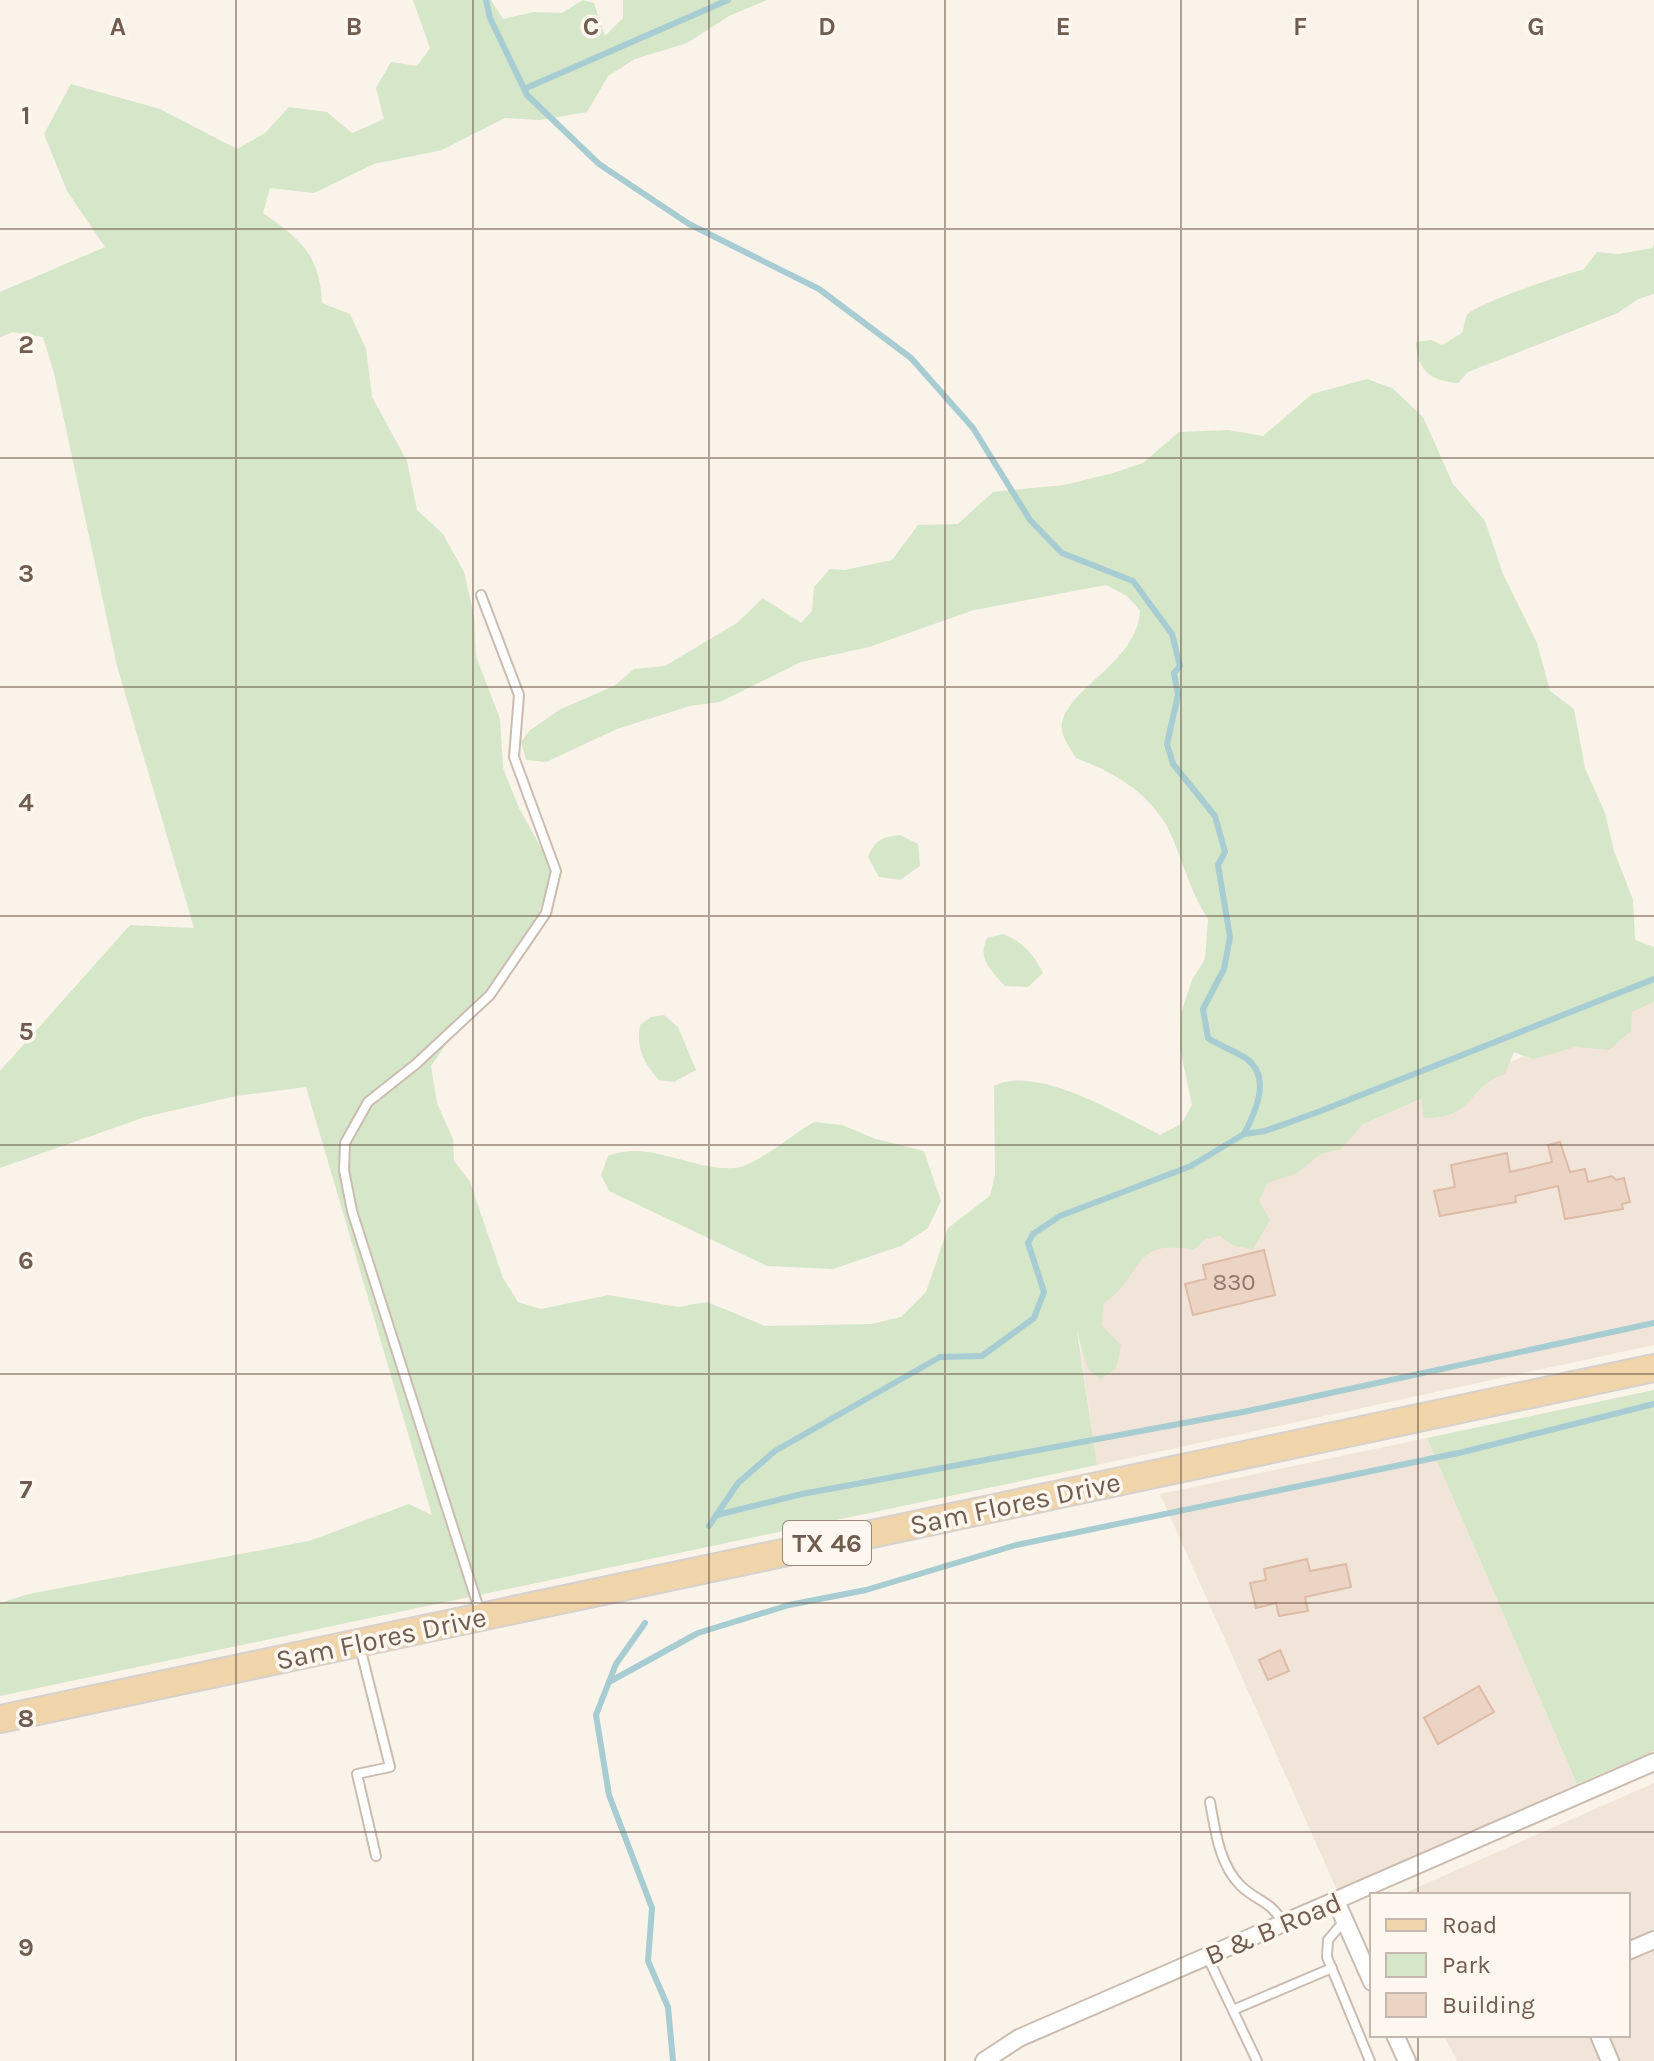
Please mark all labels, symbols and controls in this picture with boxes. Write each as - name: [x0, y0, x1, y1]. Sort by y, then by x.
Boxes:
- text: A: [110, 11, 126, 42]
- text: B: [346, 11, 362, 42]
- text: C: [583, 11, 599, 42]
- text: D: [818, 11, 836, 42]
- text: E: [1055, 11, 1071, 42]
- text: F: [1293, 11, 1307, 42]
- text: G: [1527, 11, 1545, 42]
- text: 1: [21, 100, 31, 131]
- text: 2: [18, 329, 34, 360]
- text: 3: [18, 558, 34, 589]
- text: 4: [18, 787, 34, 818]
- text: 5: [18, 1016, 34, 1047]
- text: 6: [18, 1245, 34, 1276]
- house number: 830: [1212, 1268, 1256, 1296]
- street label: Sam Flores Drive: [907, 1465, 1123, 1542]
- text: 7: [20, 1474, 33, 1505]
- road number: TX 46: [783, 1521, 871, 1565]
- street label: Sam Flores Drive: [273, 1600, 489, 1677]
- text: 8: [18, 1703, 34, 1734]
- street label: B & B Road: [1200, 1885, 1346, 1972]
- legend: [1370, 1893, 1630, 2037]
- text: Road: [1442, 1911, 1497, 1939]
- text: 9: [18, 1932, 34, 1963]
- text: Park: [1442, 1951, 1491, 1979]
- text: Building: [1442, 1991, 1535, 2019]

